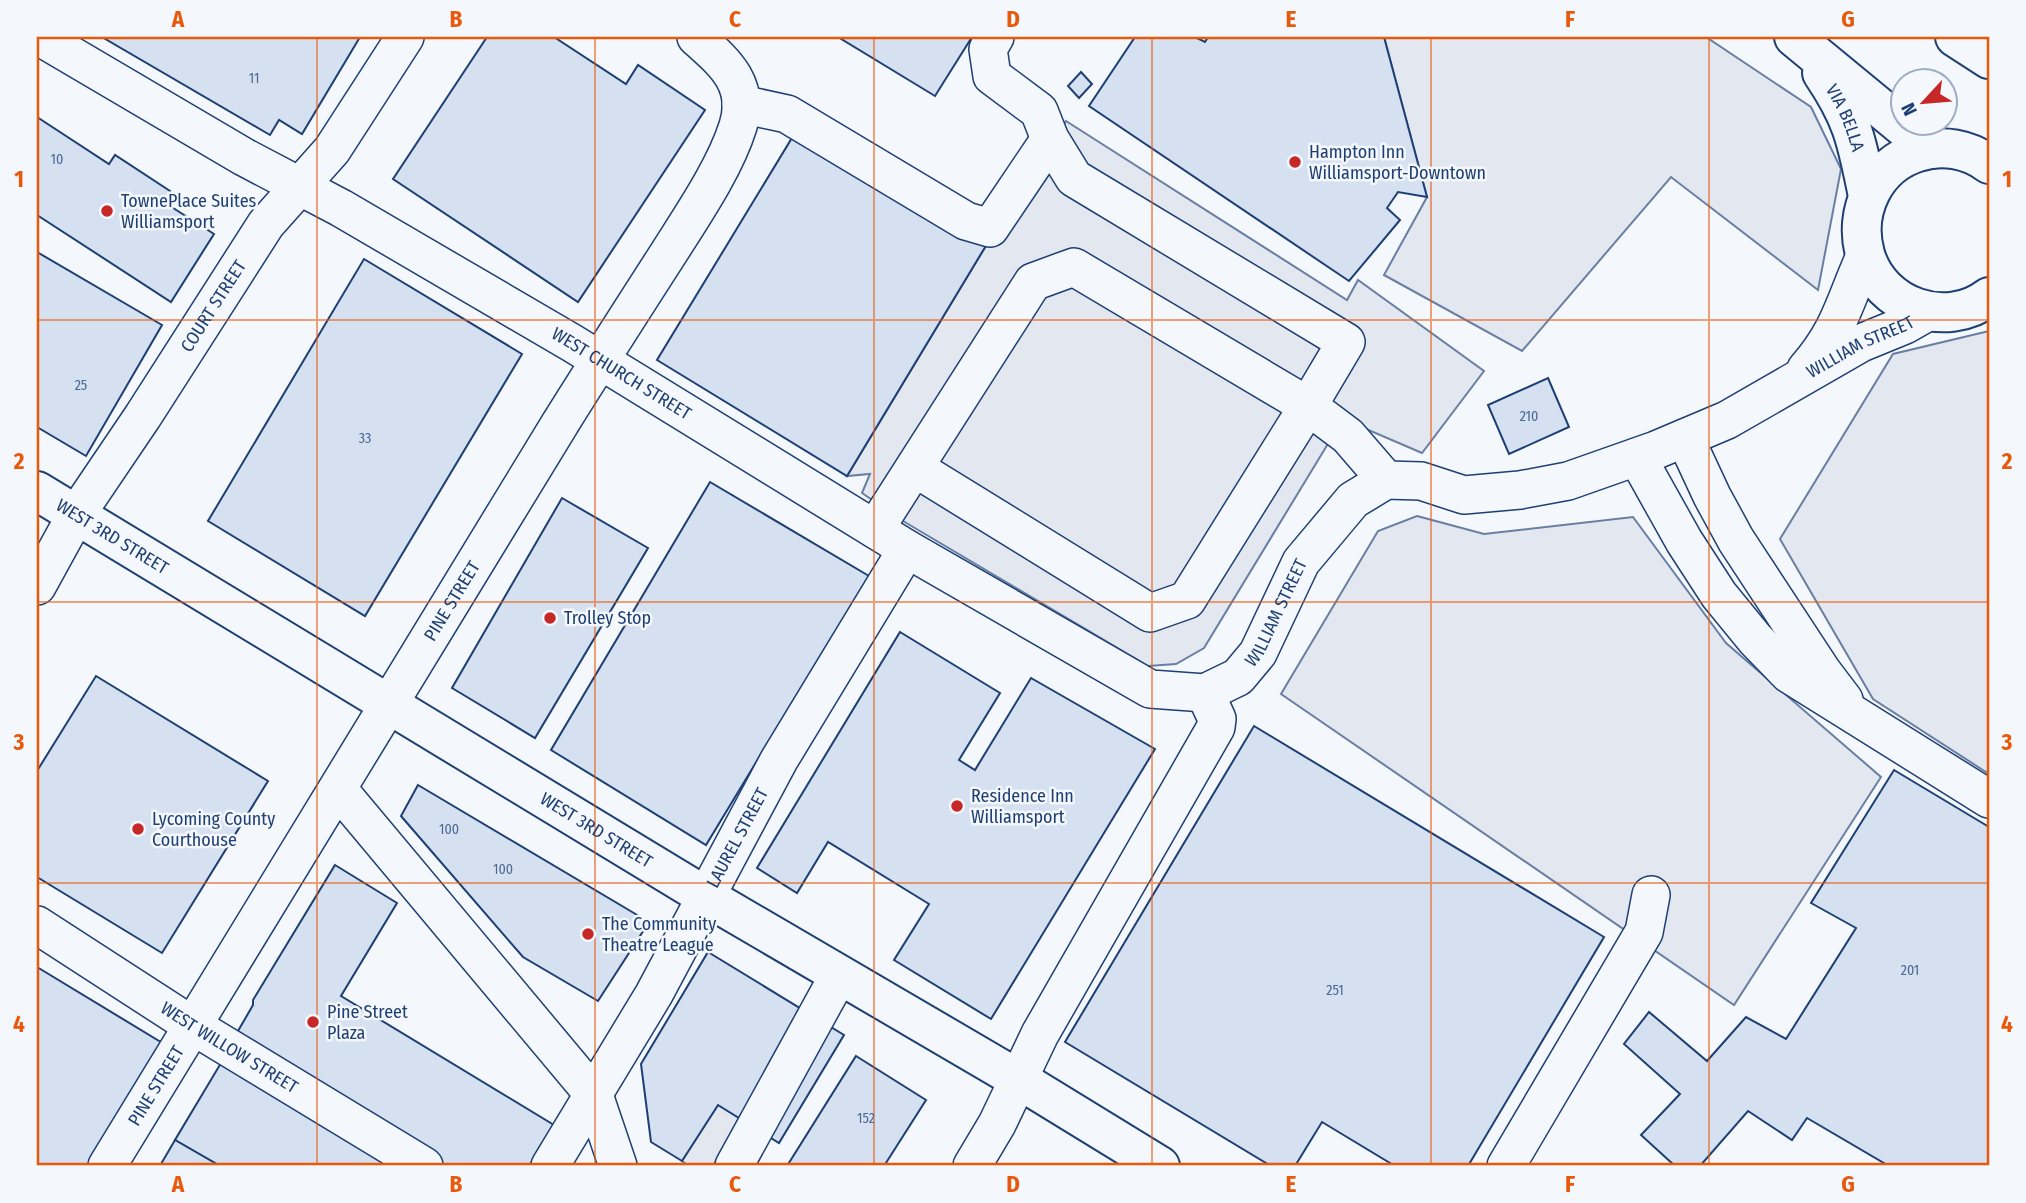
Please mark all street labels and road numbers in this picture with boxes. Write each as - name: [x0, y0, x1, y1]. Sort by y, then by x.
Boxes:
- street label: VIA BELLA: [1821, 80, 1869, 154]
- street label: COURT STREET: [176, 256, 251, 356]
- street label: WILLIAM STREET: [1803, 311, 1919, 383]
- street label: WEST CHURCH STREET: [548, 323, 696, 425]
- street label: WEST 3RD STREET: [52, 494, 173, 579]
- street label: WILLIAM STREET: [1240, 555, 1312, 671]
- street label: PINE STREET: [419, 556, 485, 645]
- street label: LAUREL STREET: [702, 783, 773, 892]
- street label: WEST 3RD STREET: [536, 788, 657, 873]
- street label: WEST WILLOW STREET: [156, 997, 303, 1098]
- street label: PINE STREET: [123, 1041, 189, 1130]

